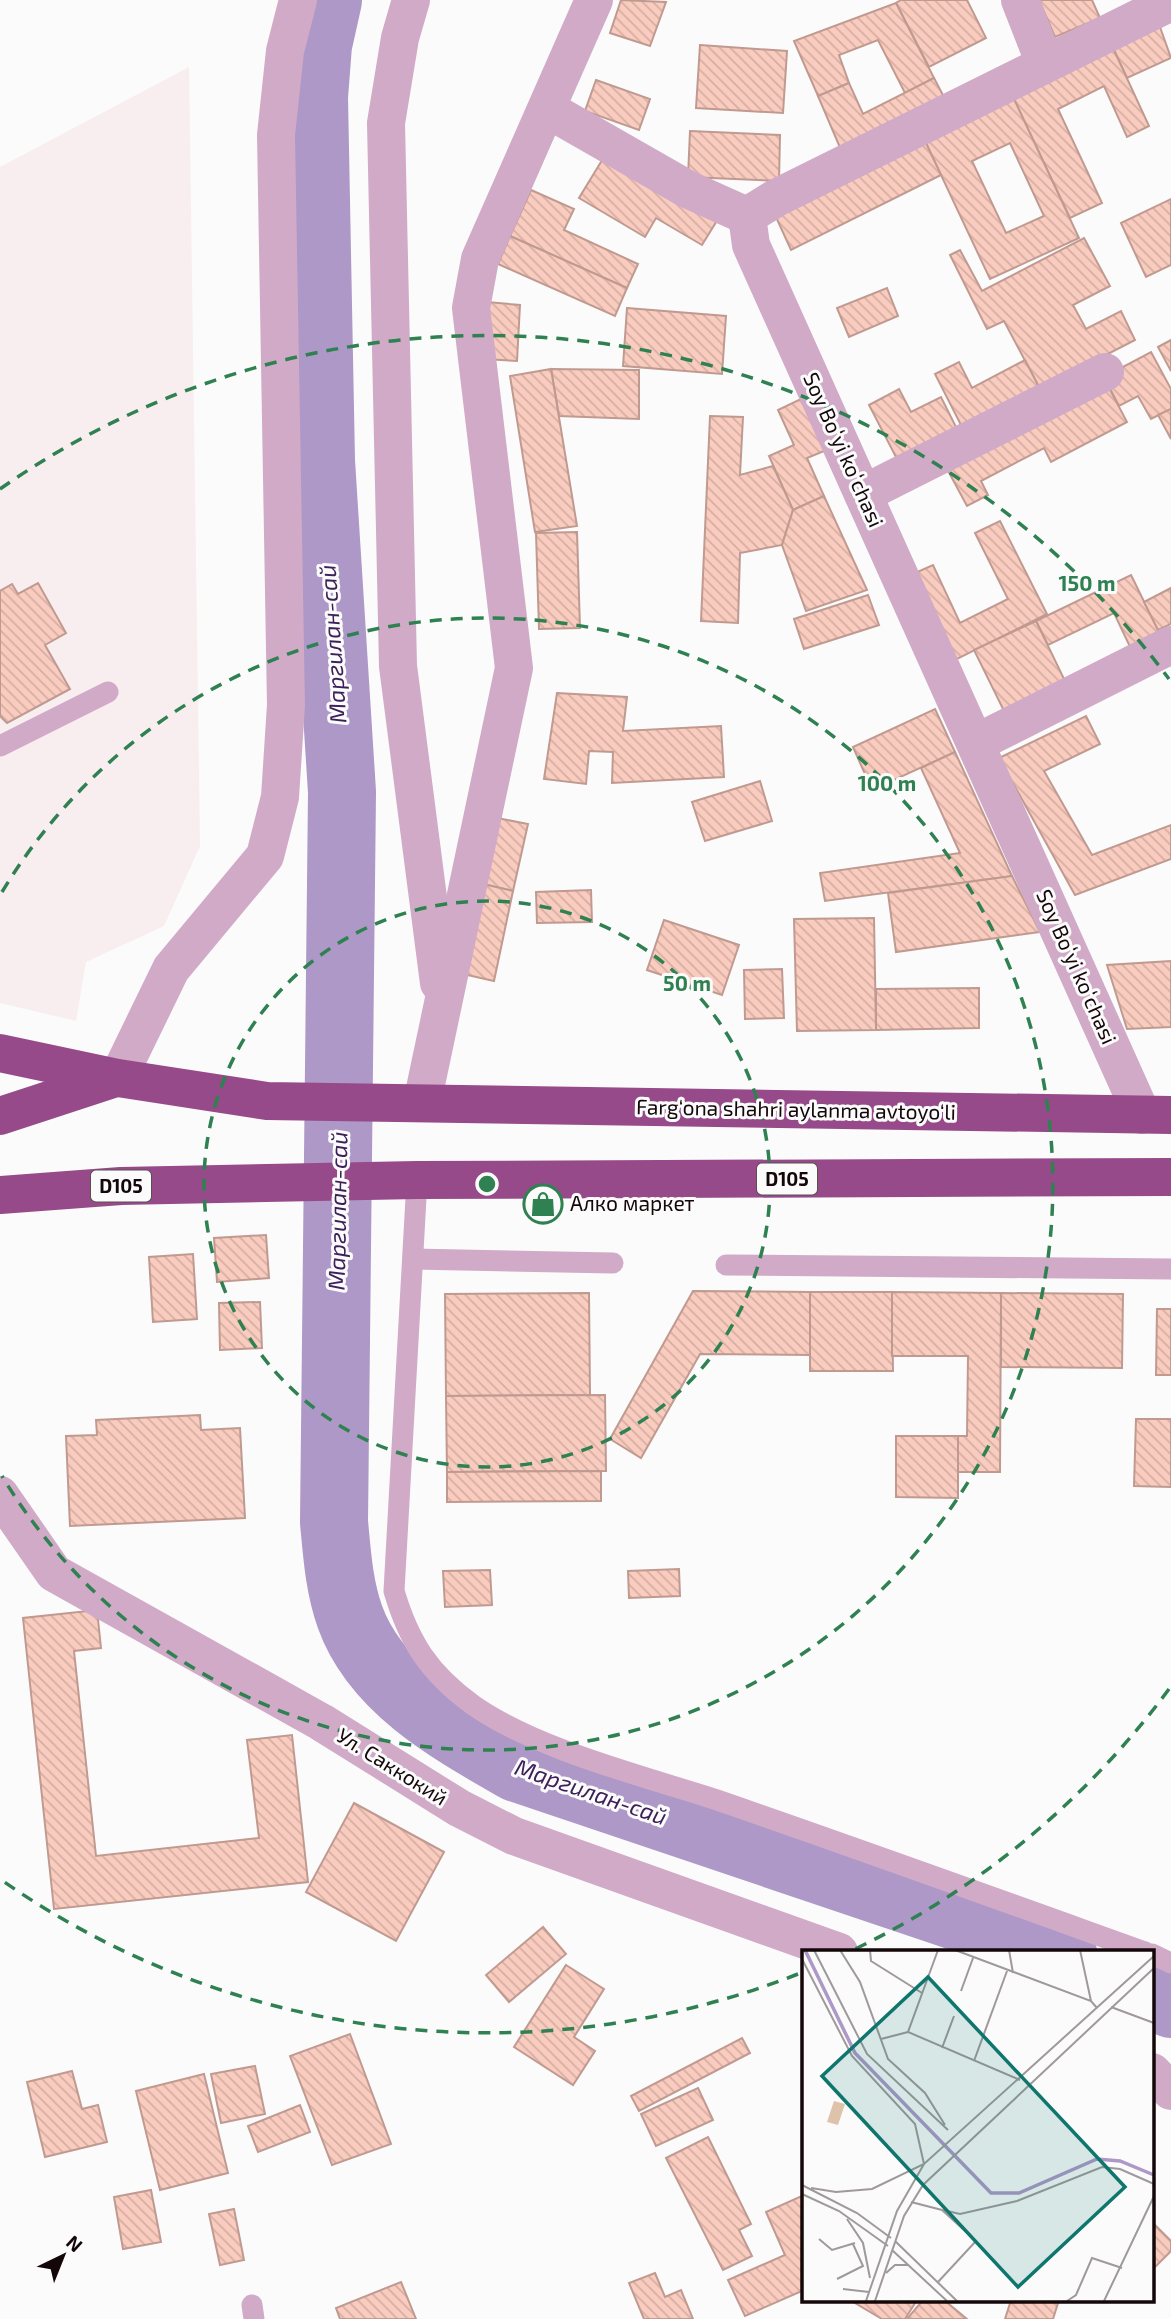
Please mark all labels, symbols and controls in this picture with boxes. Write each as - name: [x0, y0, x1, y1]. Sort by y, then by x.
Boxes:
- street label: Soy Boʻyi koʻchasi: [799, 368, 890, 531]
- water label: Маргилан-сай: [312, 564, 352, 724]
- text: 150 m: [1059, 570, 1115, 595]
- text: 100 m: [858, 770, 916, 795]
- street label: Soy Boʻyi koʻchasi: [1032, 885, 1123, 1048]
- text: 50 m: [663, 970, 711, 995]
- street label: Farg‘ona shahri aylanma avtoyo‘li: [636, 1093, 956, 1124]
- water label: Маргилан-сай: [322, 1131, 352, 1291]
- road number: D105: [757, 1163, 817, 1194]
- road number: D105: [91, 1170, 151, 1202]
- centre of rings: [475, 1172, 499, 1196]
- shop icon: Алко маркет: [522, 1183, 564, 1225]
- place label: Алко маркет: [570, 1190, 695, 1215]
- street label: Ул. Саккокий: [333, 1722, 453, 1810]
- water label: Маргилан-сай: [512, 1752, 671, 1830]
- inset map: [802, 1950, 1154, 2302]
- north arrow: [28, 2221, 98, 2291]
- text: N: [62, 2230, 88, 2256]

